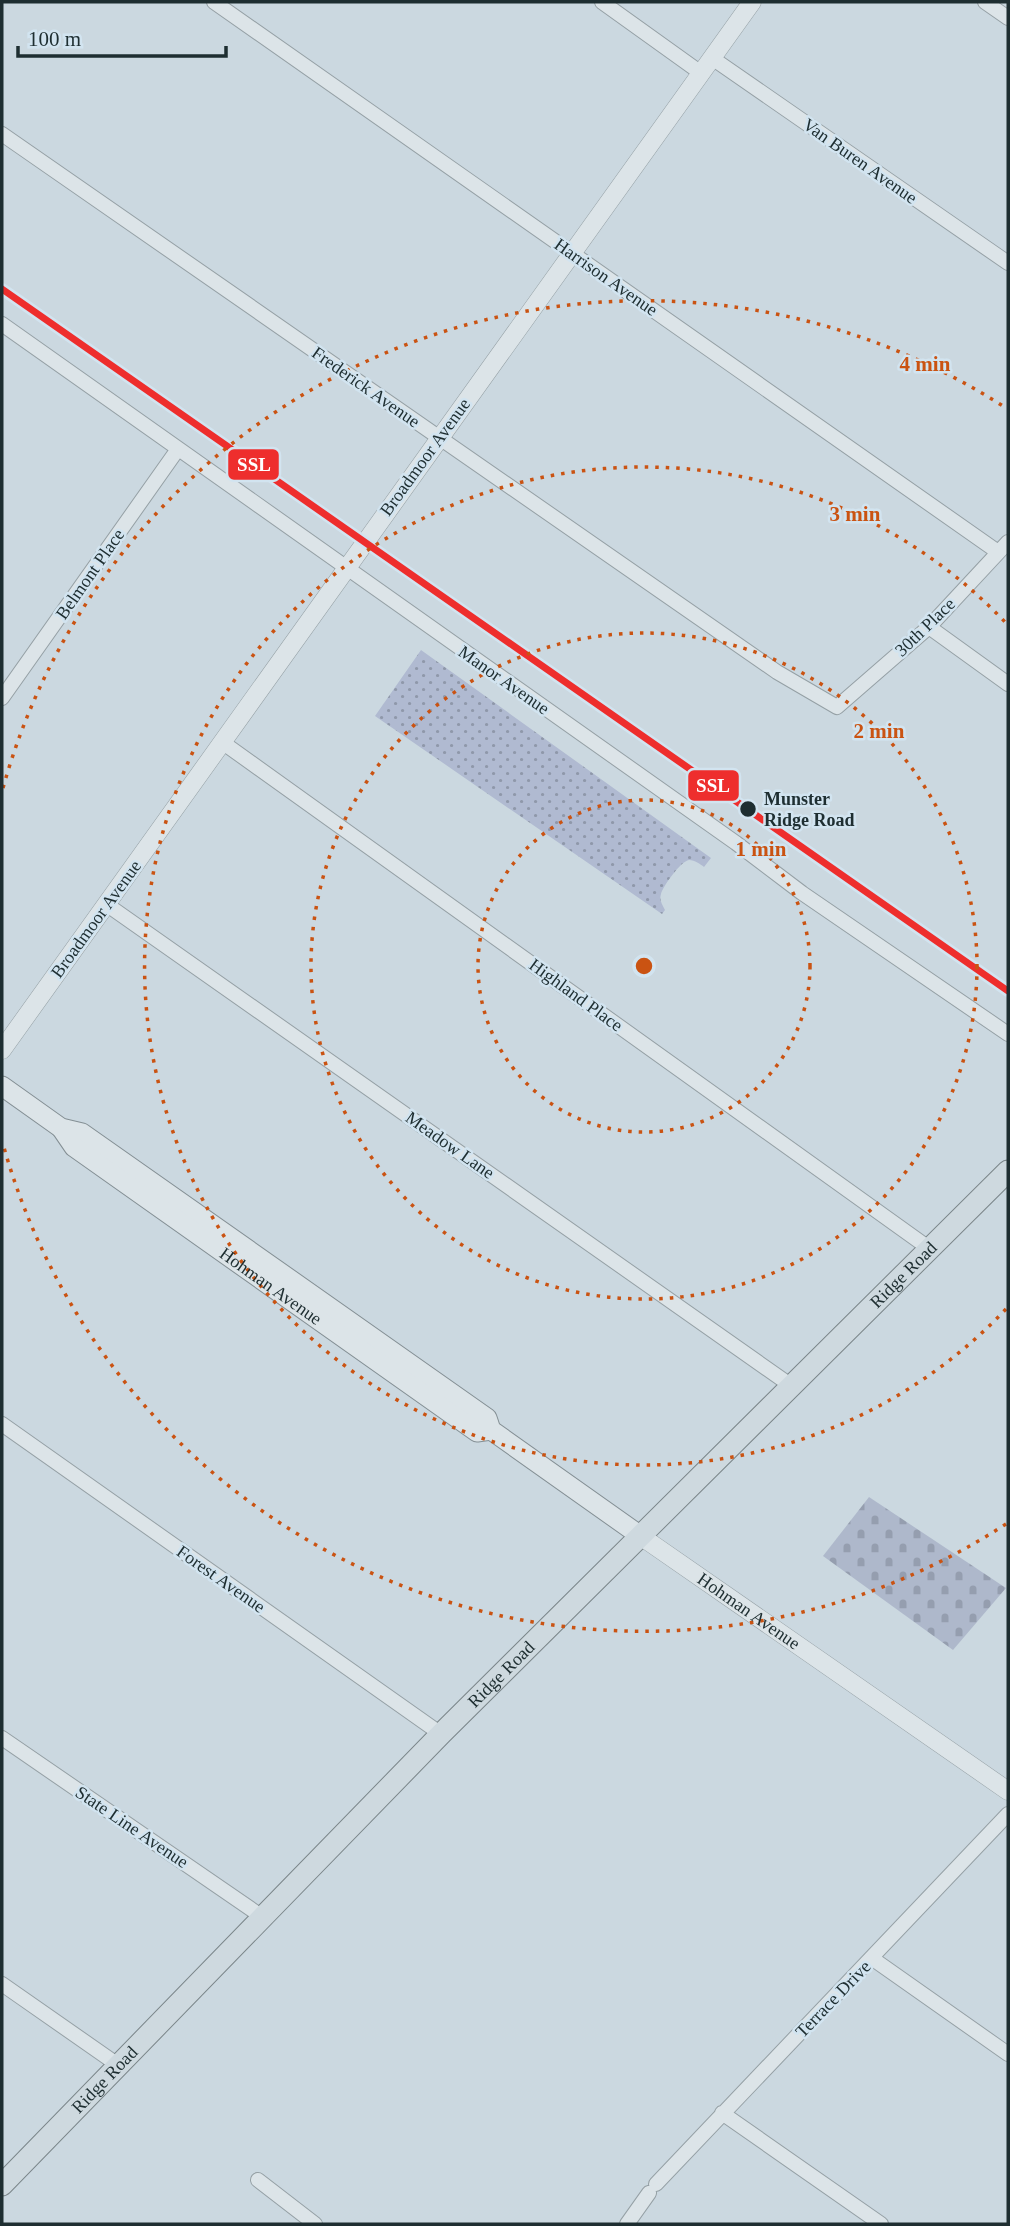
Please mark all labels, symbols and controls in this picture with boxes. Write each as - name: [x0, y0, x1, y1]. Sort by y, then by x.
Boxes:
- scale bar: [18, 14, 226, 58]
- text: 100 m: [28, 27, 81, 51]
- street label: Van Buren Avenue: [799, 114, 921, 208]
- street label: Harrison Avenue: [551, 234, 661, 320]
- street label: Frederick Avenue: [308, 342, 424, 432]
- text: 4 min: [900, 352, 951, 376]
- street label: Broadmoor Avenue: [376, 394, 474, 520]
- line badge: SSL: [227, 448, 280, 481]
- text: SSL: [237, 454, 271, 475]
- text: 3 min: [830, 502, 881, 526]
- street label: Belmont Place: [52, 525, 128, 623]
- street label: 30th Place: [891, 594, 959, 660]
- street label: Manor Avenue: [455, 641, 553, 719]
- text: 2 min: [854, 719, 905, 743]
- line badge: SSL: [687, 769, 740, 802]
- text: SSL: [696, 775, 730, 796]
- place label: Munster Ridge Road: [764, 789, 855, 830]
- marker: Munster Ridge Road: [738, 799, 758, 819]
- text: 1 min: [736, 837, 787, 861]
- street label: Broadmoor Avenue: [47, 856, 145, 982]
- street label: Highland Place: [525, 954, 627, 1036]
- centre of rings: [632, 954, 656, 978]
- street label: Meadow Lane: [402, 1107, 498, 1183]
- street label: Ridge Road: [866, 1238, 941, 1312]
- street label: Hohman Avenue: [216, 1243, 326, 1329]
- street label: Forest Avenue: [173, 1541, 269, 1617]
- street label: Hohman Avenue: [694, 1569, 804, 1654]
- street label: Ridge Road: [464, 1637, 538, 1712]
- street label: State Line Avenue: [72, 1782, 192, 1872]
- street label: Terrace Drive: [791, 1956, 875, 2042]
- street label: Ridge Road: [68, 2042, 142, 2117]

